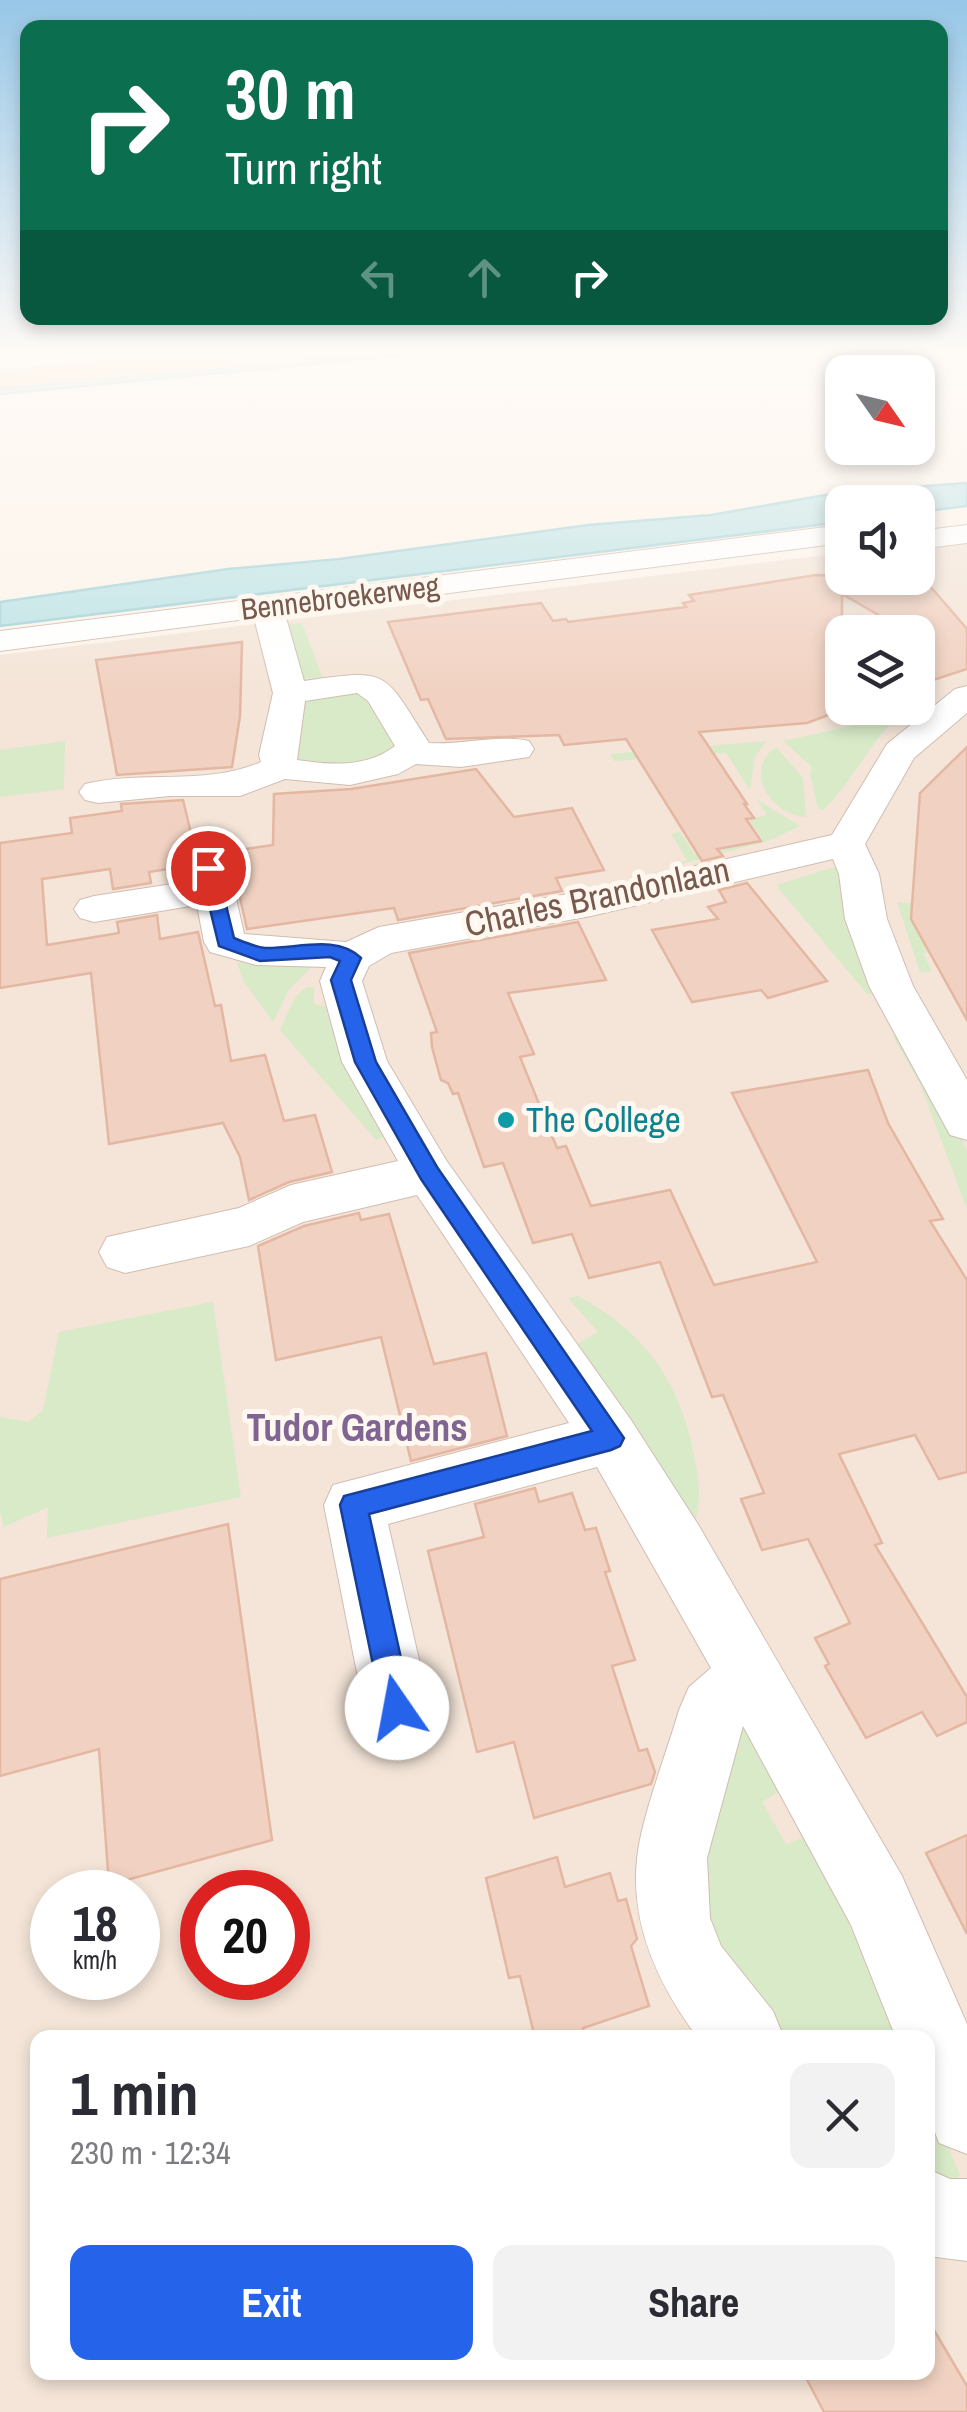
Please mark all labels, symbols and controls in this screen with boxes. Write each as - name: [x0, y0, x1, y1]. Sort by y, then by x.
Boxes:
- text: 30 m: [225, 47, 356, 141]
- icon: right: [60, 60, 190, 190]
- text: Turn right: [225, 137, 382, 198]
- icon: left: [352, 250, 407, 305]
- icon: ahead: [457, 250, 512, 305]
- icon: right: [562, 250, 617, 305]
- north arrow: [825, 355, 935, 465]
- map controls: [825, 355, 935, 725]
- button: sound: [825, 485, 935, 595]
- street label: Bennebroekerweg: [238, 565, 442, 629]
- button: layers: [825, 615, 935, 725]
- pin: [166, 826, 251, 911]
- icon: arrive: [181, 841, 236, 896]
- street label: Charles Brandonlaan: [460, 845, 734, 948]
- place label: The College: [526, 1096, 681, 1143]
- marker: The College: [495, 1109, 517, 1131]
- district label: Tudor Gardens: [246, 1402, 468, 1453]
- position arrow: [345, 1656, 449, 1760]
- speed limit sign: 20: [180, 1870, 310, 2000]
- text: 18: [72, 1889, 118, 1957]
- text: km/h: [73, 1943, 117, 1977]
- text: 1 min: [70, 2053, 199, 2134]
- button: close: [790, 2063, 895, 2168]
- text: 230 m · 12:34: [70, 2131, 230, 2174]
- button: Exit: [70, 2245, 473, 2360]
- button: Share: [493, 2245, 895, 2360]

